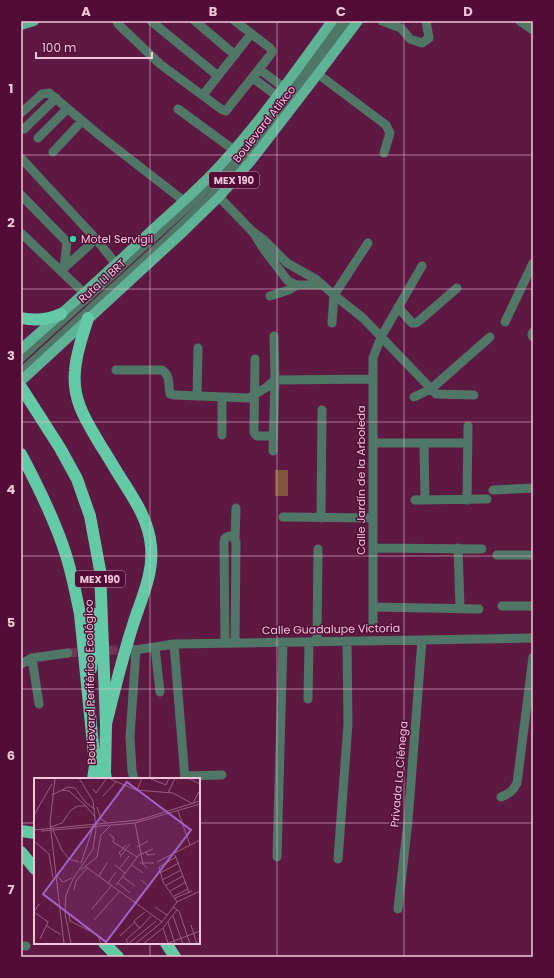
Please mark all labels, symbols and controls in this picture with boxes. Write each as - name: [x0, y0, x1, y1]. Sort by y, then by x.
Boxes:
- text: A: [81, 2, 91, 21]
- text: B: [209, 2, 218, 21]
- text: C: [336, 2, 346, 21]
- text: D: [463, 2, 473, 21]
- scale bar: [36, 34, 152, 60]
- text: 100 m: [42, 39, 76, 56]
- text: 1: [9, 79, 13, 98]
- street label: Boulevard Atlixco: [229, 82, 299, 166]
- road number: MEX 190: [209, 172, 259, 188]
- text: 2: [7, 213, 15, 232]
- place label: Motel Servigil: [81, 231, 153, 247]
- marker: Motel Servigil: [68, 234, 78, 244]
- street label: Ruta L1 BRT: [75, 255, 129, 307]
- text: 3: [7, 346, 15, 365]
- street label: Calle Jardín de la Arboleda: [353, 405, 369, 555]
- text: 4: [7, 480, 16, 499]
- road number: MEX 190: [75, 571, 125, 587]
- street label: Boulevard Periférico Ecológico: [81, 599, 99, 765]
- text: 5: [7, 613, 15, 632]
- street label: Calle Guadalupe Victoria: [262, 620, 400, 638]
- street label: Privada La Ciénega: [386, 720, 412, 828]
- text: 6: [7, 746, 15, 765]
- inset map: [34, 778, 200, 944]
- text: 7: [8, 880, 15, 899]

